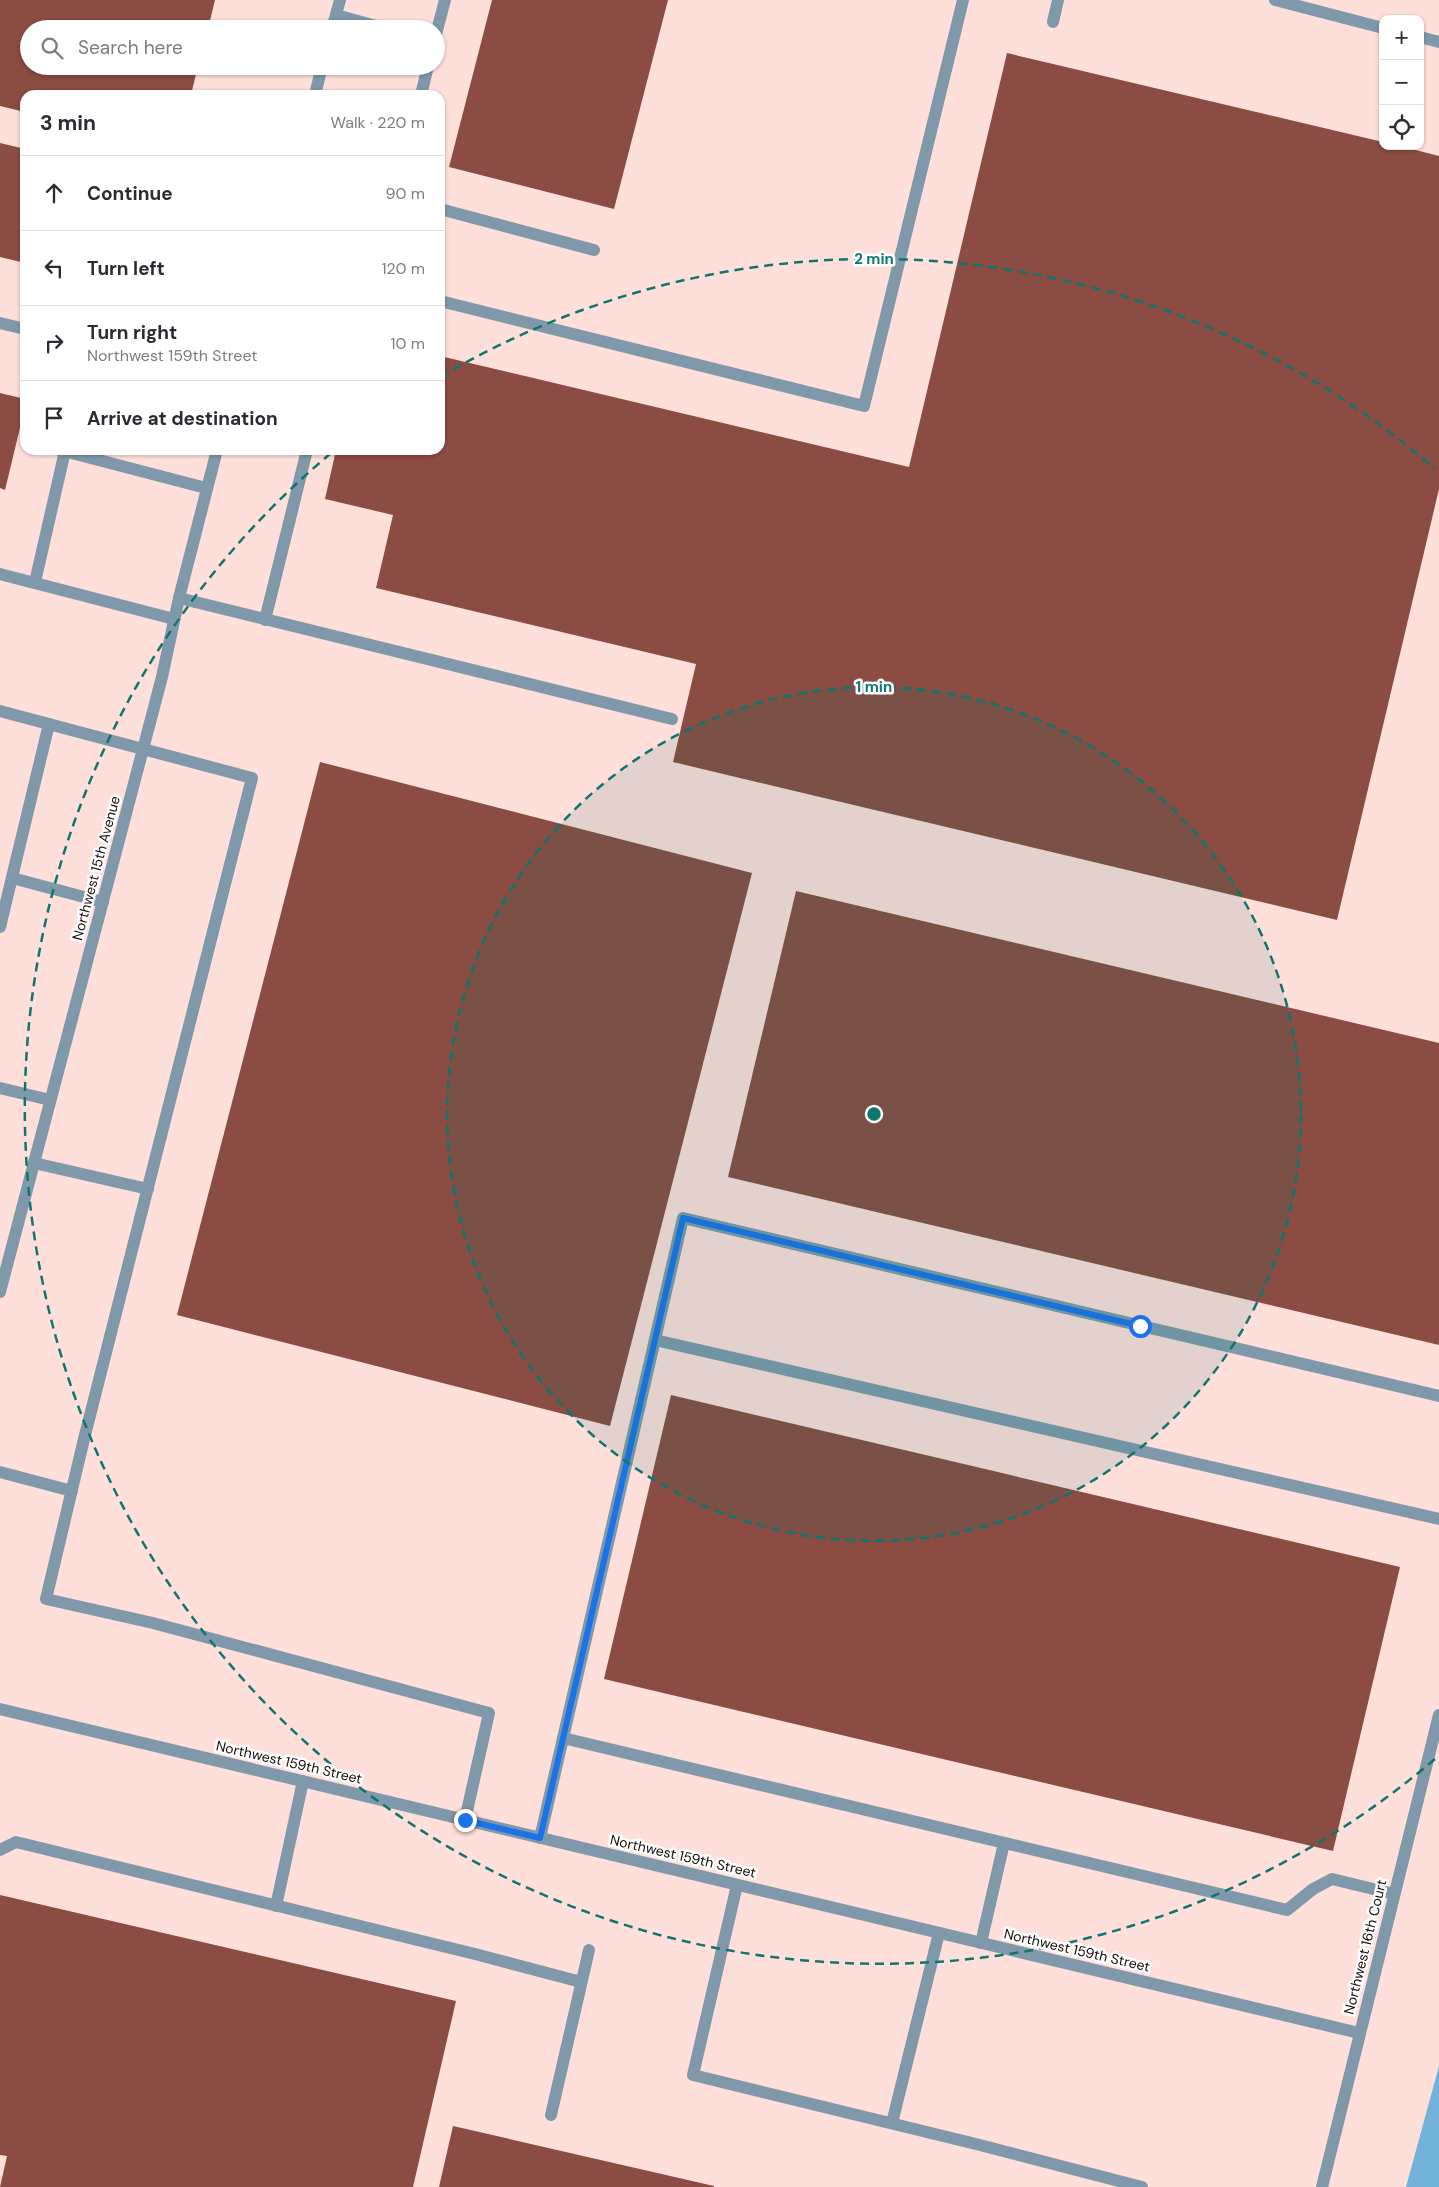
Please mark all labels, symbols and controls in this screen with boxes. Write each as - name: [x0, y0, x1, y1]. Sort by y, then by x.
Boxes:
- map controls: [1379, 15, 1424, 150]
- button: +: [1379, 15, 1424, 60]
- search box: [20, 20, 445, 75]
- icon: search: [38, 34, 66, 62]
- text: Search here: [78, 35, 183, 60]
- button: −: [1379, 60, 1424, 105]
- button: locate: [1379, 105, 1424, 150]
- text: 3 min: [40, 109, 96, 137]
- text: Walk · 220 m: [331, 112, 425, 133]
- icon: ahead: [40, 179, 68, 207]
- text: Continue: [87, 181, 173, 206]
- text: 90 m: [385, 183, 425, 204]
- text: 2 min: [854, 249, 894, 269]
- icon: left: [40, 254, 68, 282]
- text: Turn left: [87, 256, 165, 281]
- text: 120 m: [381, 258, 425, 279]
- text: Turn right: [87, 320, 177, 345]
- icon: right: [40, 329, 68, 357]
- text: 10 m: [391, 333, 425, 354]
- text: Northwest 159th Street: [87, 345, 258, 366]
- icon: arrive: [40, 404, 68, 432]
- text: Arrive at destination: [87, 406, 278, 431]
- text: 1 min: [856, 677, 892, 697]
- street label: Northwest 15th Avenue: [68, 794, 124, 942]
- centre of rings: [865, 1105, 883, 1123]
- route start: [1129, 1315, 1152, 1338]
- street label: Northwest 159th Street: [214, 1736, 364, 1788]
- route end: [454, 1809, 477, 1832]
- street label: Northwest 159th Street: [608, 1830, 758, 1882]
- street label: Northwest 16th Court: [1340, 1878, 1390, 2016]
- street label: Northwest 159th Street: [1002, 1924, 1152, 1976]

